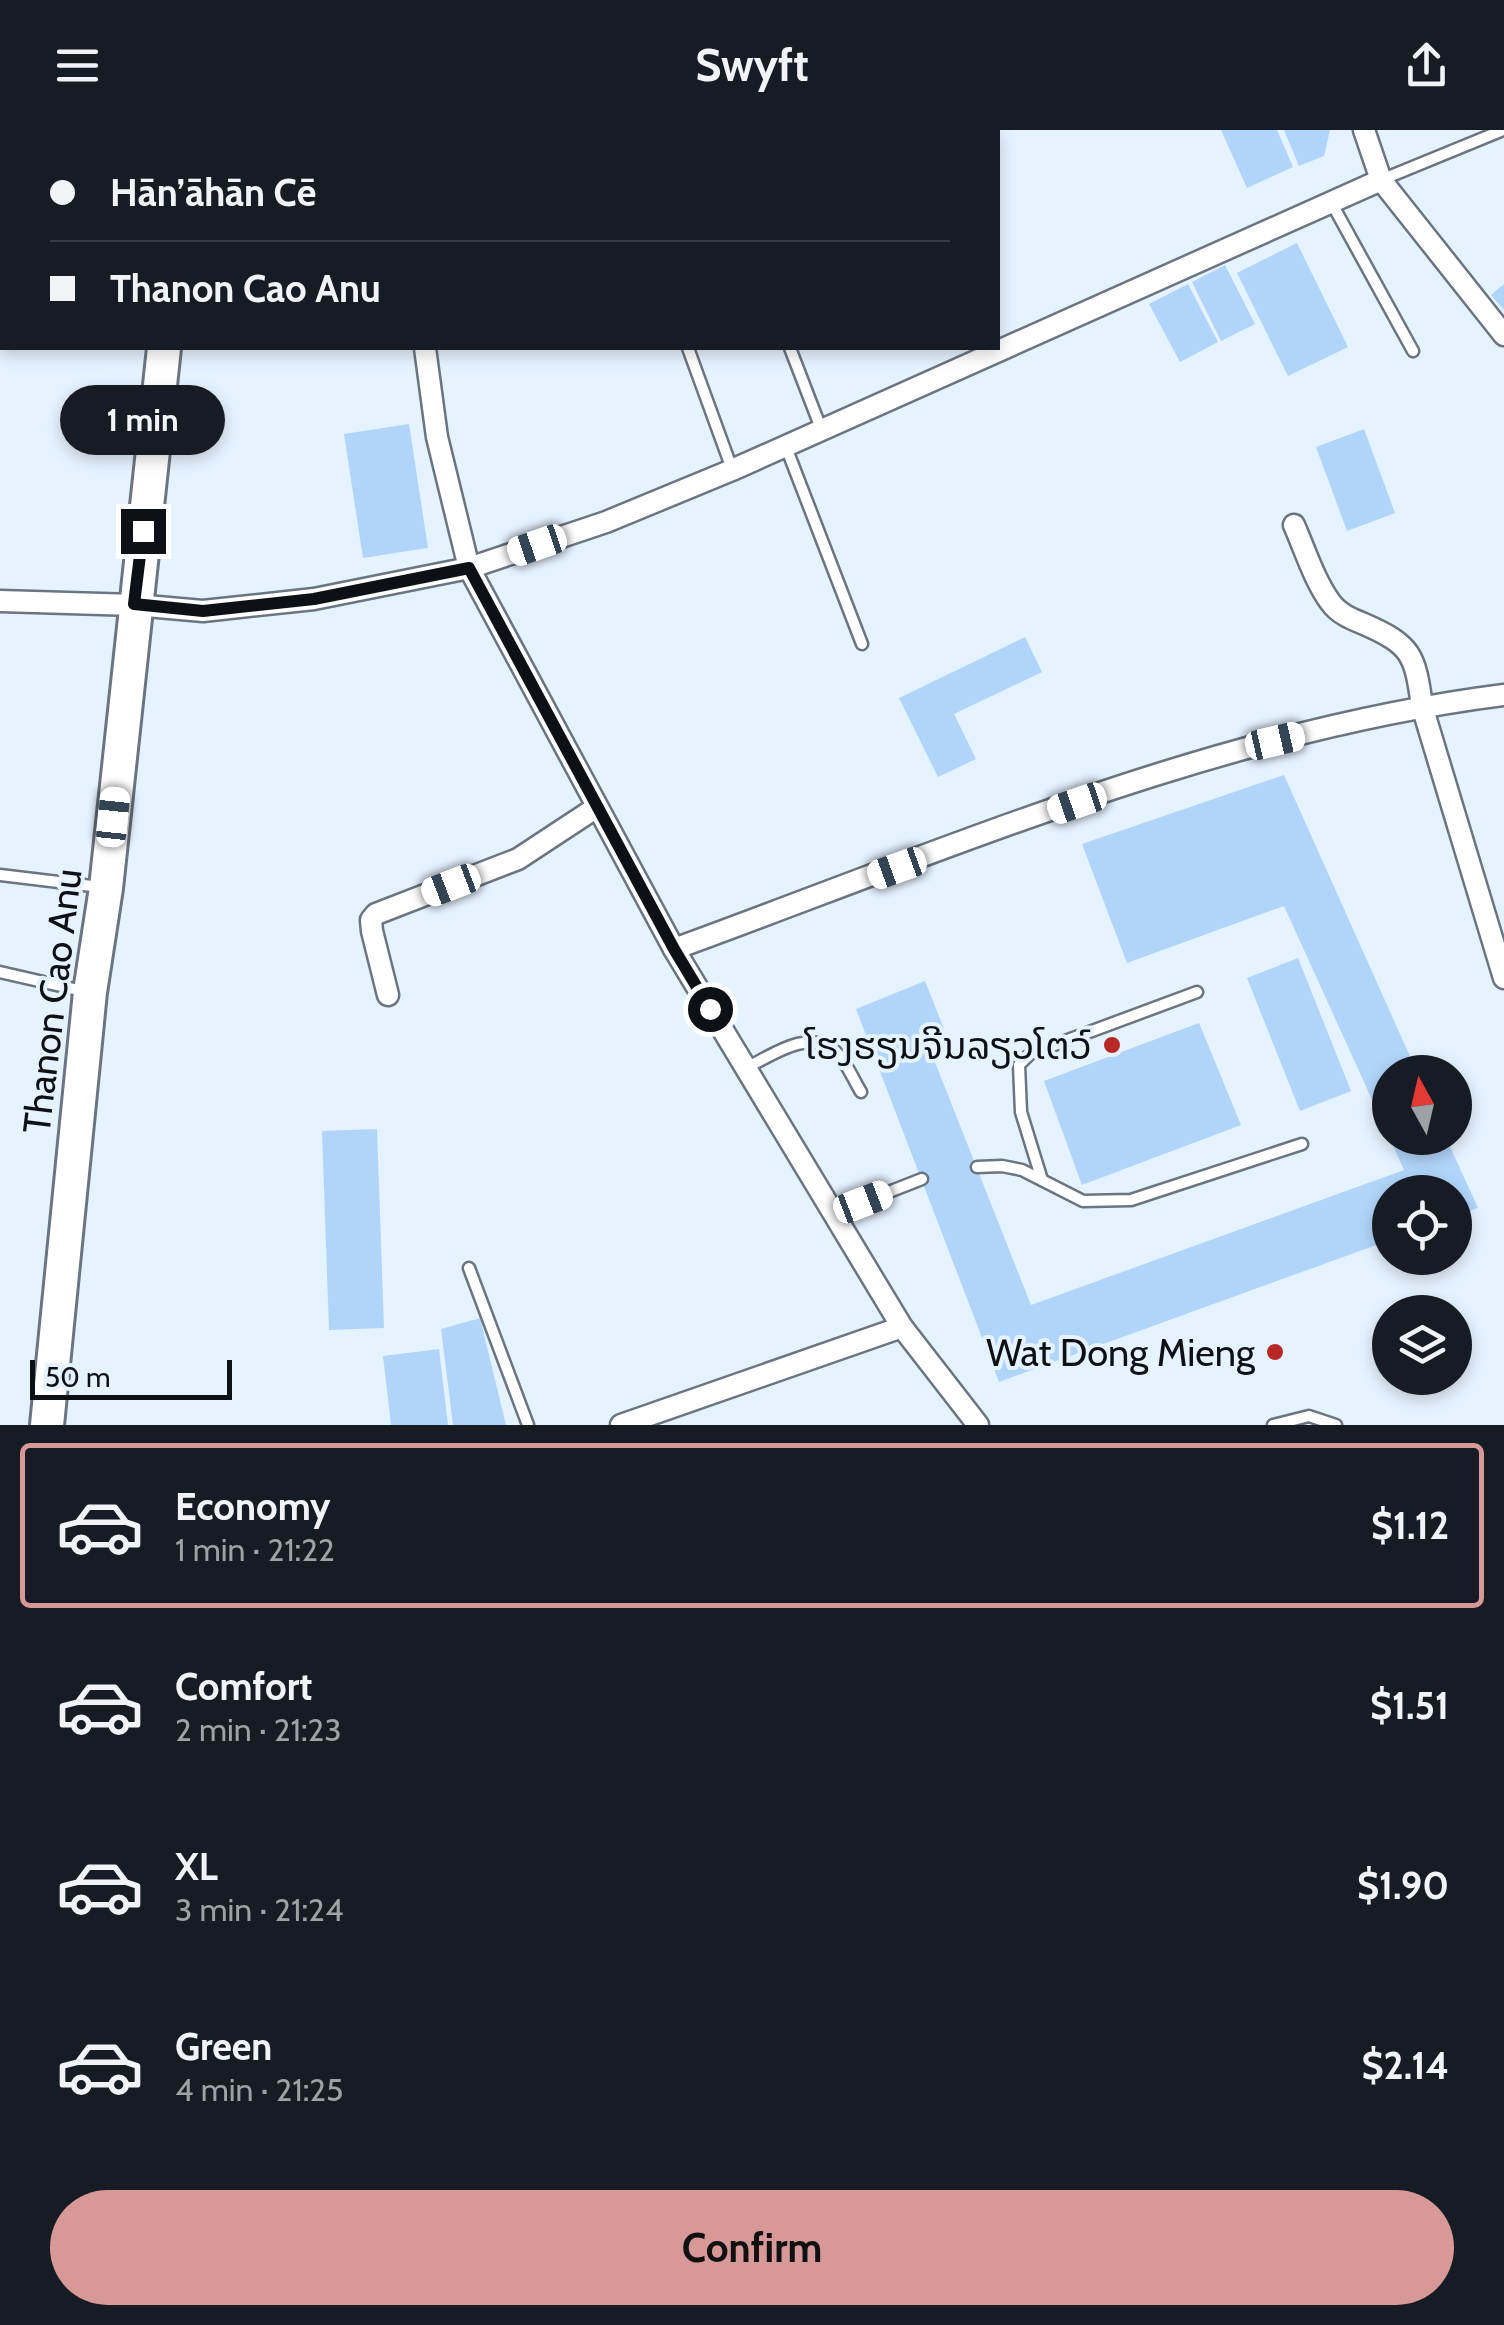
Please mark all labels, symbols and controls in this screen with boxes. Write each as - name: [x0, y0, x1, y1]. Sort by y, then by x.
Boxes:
- icon: menu: [50, 38, 105, 93]
- text: Swyft: [695, 38, 809, 92]
- icon: share: [1399, 38, 1454, 93]
- text: Hān’āhān Cē: [110, 169, 316, 216]
- text: Thanon Cao Anu: [110, 265, 381, 312]
- callout: 1 min: [61, 386, 226, 456]
- text: 1 min: [106, 400, 179, 439]
- route end: [121, 509, 166, 554]
- car: [504, 521, 570, 569]
- car: [1242, 720, 1308, 762]
- car: [1044, 779, 1110, 827]
- car: [95, 786, 131, 848]
- car: [864, 844, 930, 892]
- car: [418, 860, 484, 910]
- street label: Thanon Cao Anu: [12, 866, 92, 1136]
- route start: [688, 987, 733, 1032]
- place label: ໂຮງຮຽນຈີນລຽວໂຕວ໌: [803, 1022, 1092, 1069]
- marker: ໂຮງຮຽນຈີນລຽວໂຕວ໌: [1101, 1034, 1123, 1056]
- north arrow: [1372, 1055, 1472, 1155]
- map controls: [1372, 1055, 1472, 1395]
- button: locate: [1372, 1175, 1472, 1275]
- car: [830, 1177, 896, 1227]
- button: layers: [1372, 1295, 1472, 1395]
- place label: Wat Dong Mieng: [986, 1329, 1256, 1376]
- marker: Wat Dong Mieng: [1264, 1341, 1286, 1363]
- scale bar: [30, 1355, 232, 1400]
- text: 50 m: [45, 1360, 111, 1394]
- icon: car: [55, 1481, 145, 1571]
- text: Economy: [175, 1483, 330, 1530]
- text: $1.12: [1371, 1502, 1449, 1549]
- text: 1 min · 21:22: [175, 1530, 335, 1569]
- icon: car: [55, 1661, 145, 1751]
- text: Comfort: [175, 1663, 312, 1710]
- text: $1.51: [1370, 1682, 1449, 1729]
- text: 2 min · 21:23: [175, 1710, 342, 1749]
- icon: car: [55, 1841, 145, 1931]
- text: XL: [175, 1843, 218, 1890]
- text: $1.90: [1357, 1862, 1449, 1909]
- text: 3 min · 21:24: [175, 1890, 343, 1929]
- icon: car: [55, 2021, 145, 2111]
- text: Green: [175, 2023, 272, 2070]
- text: $2.14: [1361, 2042, 1449, 2089]
- text: 4 min · 21:25: [175, 2070, 343, 2109]
- button: Confirm: [50, 2190, 1454, 2305]

